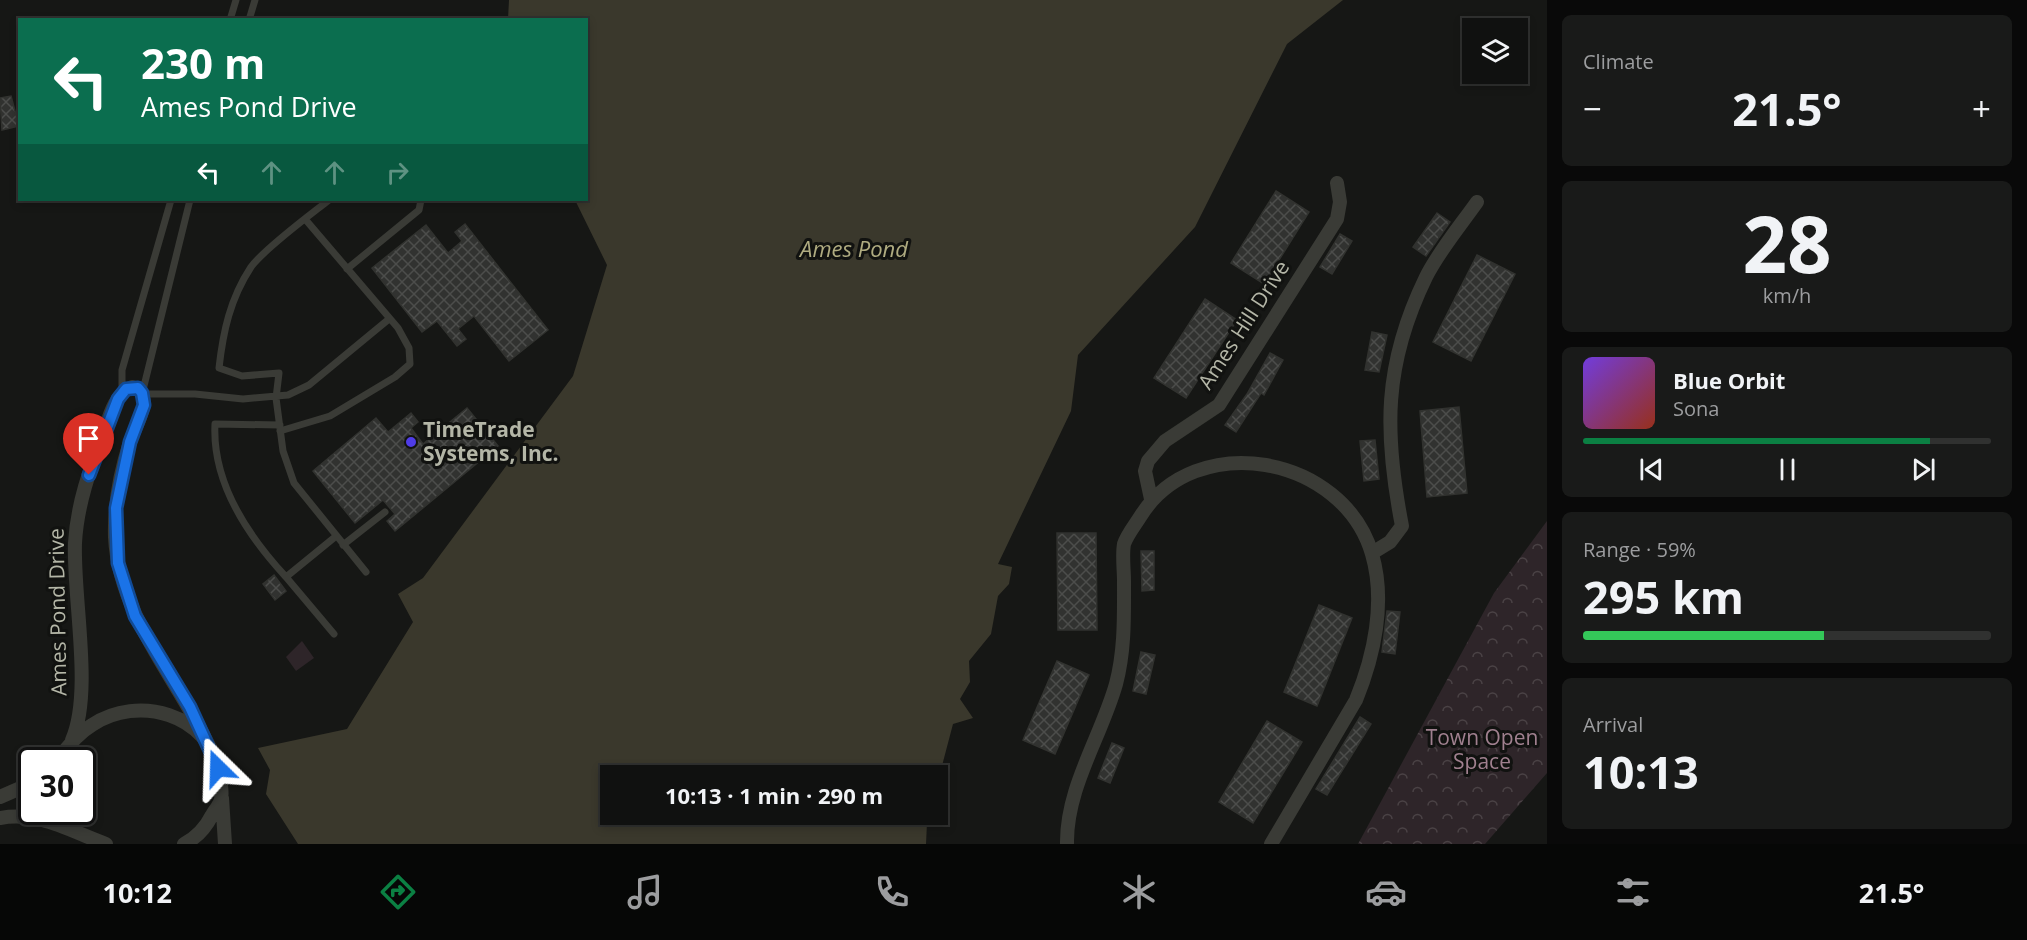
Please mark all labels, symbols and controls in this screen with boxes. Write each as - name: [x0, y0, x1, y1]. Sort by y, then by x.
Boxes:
- map controls: [1462, 18, 1528, 84]
- button: layers: [1462, 18, 1528, 84]
- text: 230 m: [141, 34, 265, 91]
- icon: left: [42, 42, 120, 120]
- text: Climate: [1583, 48, 1654, 75]
- text: 21.5°: [1732, 78, 1842, 139]
- text: −: [1583, 86, 1602, 131]
- text: +: [1972, 86, 1991, 131]
- text: Ames Pond Drive: [141, 88, 357, 125]
- icon: left: [192, 156, 225, 189]
- icon: ahead: [255, 156, 288, 189]
- icon: ahead: [318, 156, 351, 189]
- icon: right: [381, 156, 414, 189]
- text: 28: [1742, 190, 1832, 296]
- water label: Ames Pond: [798, 233, 909, 263]
- street label: Ames Hill Drive: [1191, 255, 1295, 394]
- text: km/h: [1763, 282, 1811, 309]
- text: Blue Orbit: [1673, 365, 1785, 395]
- text: Sona: [1673, 395, 1719, 422]
- pin: [63, 413, 114, 475]
- place label: TimeTrade Systems, Inc.: [423, 415, 559, 467]
- icon: arrive: [72, 422, 105, 455]
- marker: TimeTrade Systems, Inc.: [404, 435, 418, 449]
- icon: previous: [1635, 453, 1668, 486]
- icon: pause: [1771, 453, 1804, 486]
- icon: next: [1907, 453, 1940, 486]
- street label: Ames Pond Drive: [42, 528, 72, 696]
- text: Range · 59%: [1583, 536, 1696, 563]
- text: 295 km: [1583, 566, 1744, 627]
- text: Arrival: [1583, 711, 1643, 738]
- park label: Town Open Space: [1426, 723, 1538, 775]
- position arrow: [186, 736, 250, 800]
- text: 10:13: [1583, 741, 1699, 802]
- speed limit sign: 30: [18, 747, 96, 825]
- text: 10:13 · 1 min · 290 m: [665, 780, 883, 810]
- icon: directions: [377, 871, 419, 913]
- icon: music: [624, 871, 666, 913]
- icon: phone: [871, 871, 913, 913]
- icon: climate: [1118, 871, 1160, 913]
- icon: car: [1365, 871, 1407, 913]
- icon: filters: [1612, 871, 1654, 913]
- text: 10:12: [102, 874, 172, 911]
- text: 21.5°: [1859, 874, 1924, 911]

